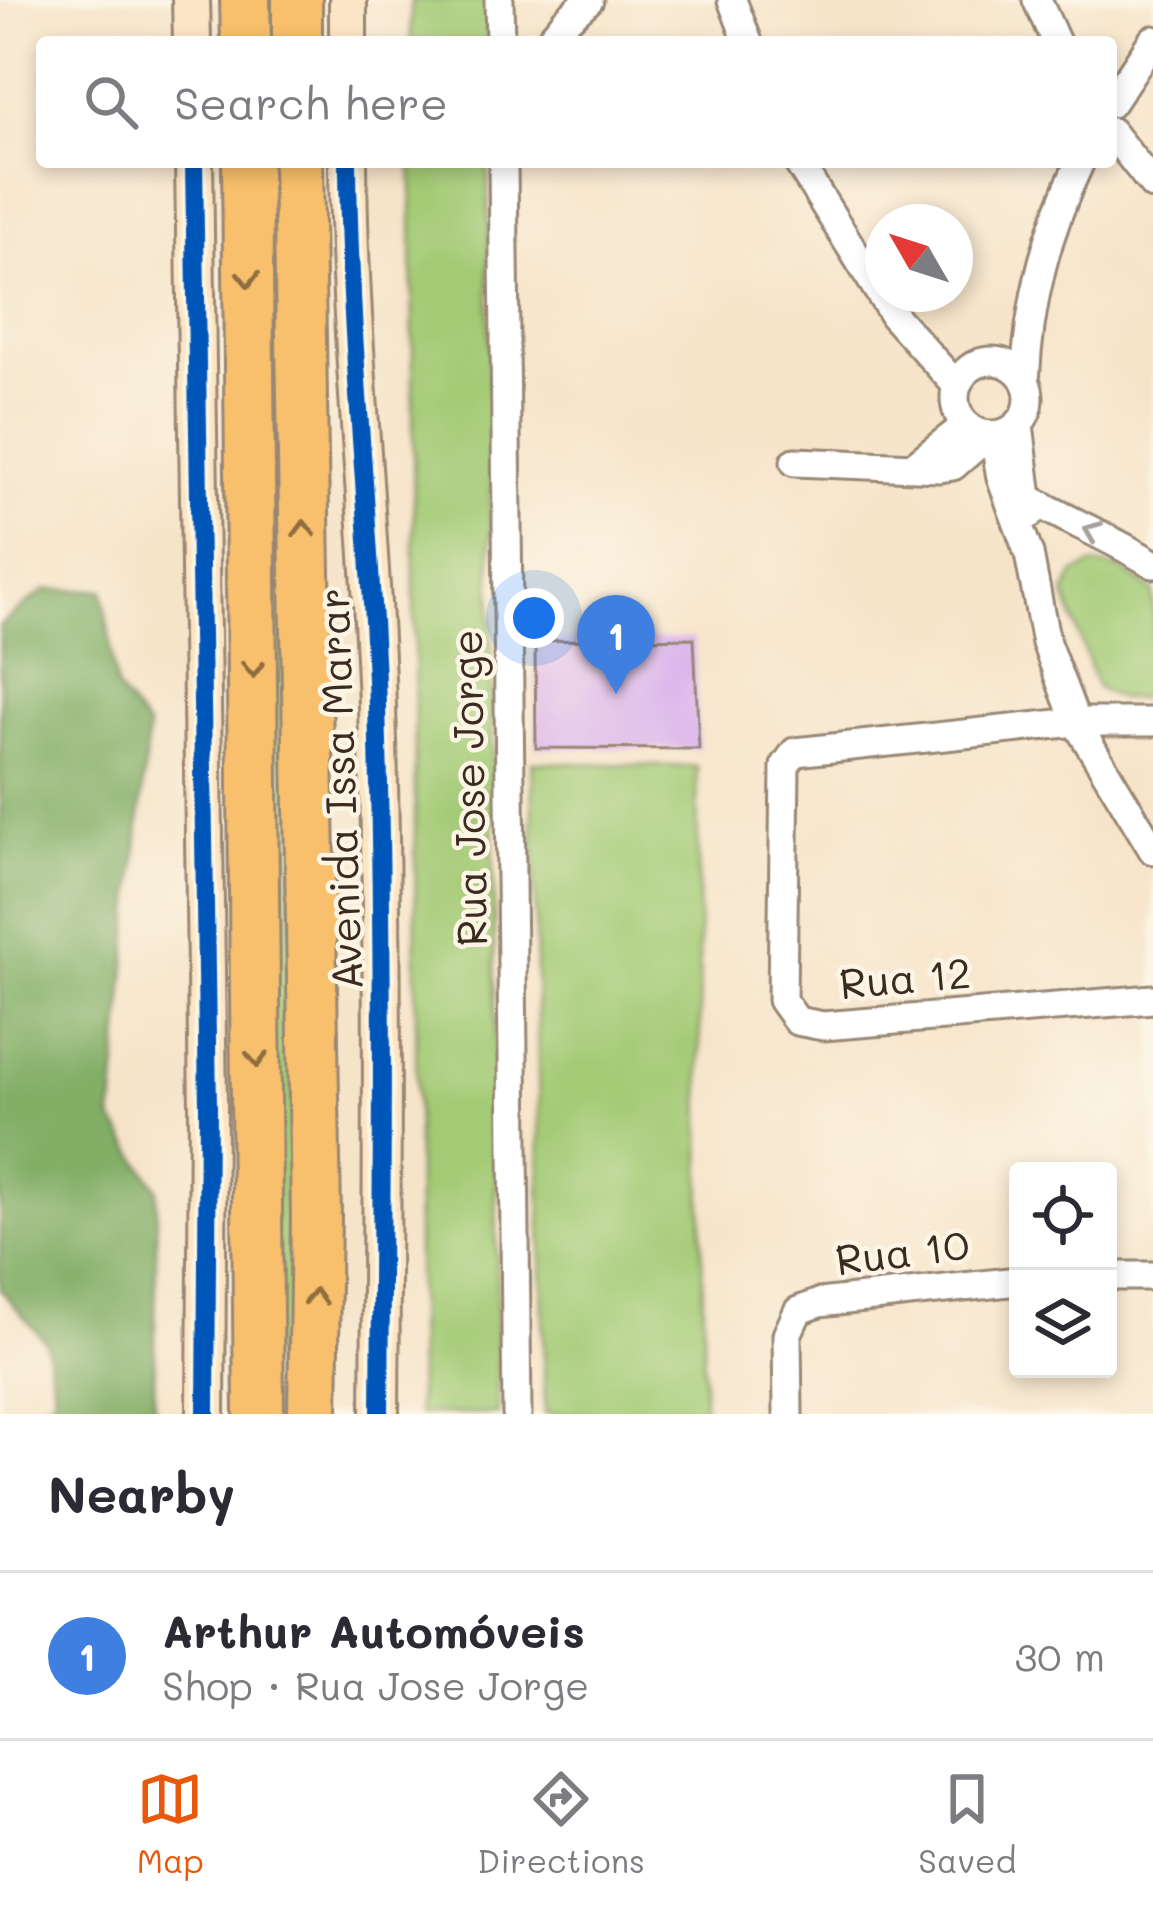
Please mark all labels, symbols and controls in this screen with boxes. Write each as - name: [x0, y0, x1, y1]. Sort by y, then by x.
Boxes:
- search box: [36, 36, 1117, 168]
- icon: search: [78, 69, 144, 135]
- text: Search here: [174, 73, 448, 131]
- north arrow: [865, 204, 973, 312]
- one-way arrow: [235, 270, 261, 289]
- one-way arrow: [291, 519, 317, 538]
- one-way arrow: [1082, 521, 1103, 545]
- street label: Avenida Issa Marar: [304, 587, 374, 991]
- your location: [504, 588, 564, 648]
- pin: 1: [577, 595, 655, 694]
- street label: Rua Jose Jorge: [438, 629, 498, 947]
- one-way arrow: [239, 660, 265, 679]
- street label: Rua 12: [837, 944, 973, 1010]
- one-way arrow: [244, 1051, 270, 1069]
- map controls: [1009, 1162, 1117, 1378]
- button: locate: [1009, 1162, 1117, 1270]
- street label: Rua 10: [832, 1216, 972, 1286]
- button: layers: [1009, 1270, 1117, 1378]
- one-way arrow: [301, 1287, 327, 1306]
- text: Nearby: [48, 1459, 235, 1526]
- text: Arthur Automóveis: [162, 1601, 585, 1659]
- text: 1: [78, 1630, 96, 1681]
- text: 30 m: [1015, 1630, 1105, 1681]
- text: Shop · Rua Jose Jorge: [162, 1659, 589, 1710]
- tab: Map: [137, 1766, 204, 1881]
- tab: Directions: [477, 1766, 645, 1881]
- tab: Saved: [918, 1766, 1016, 1881]

